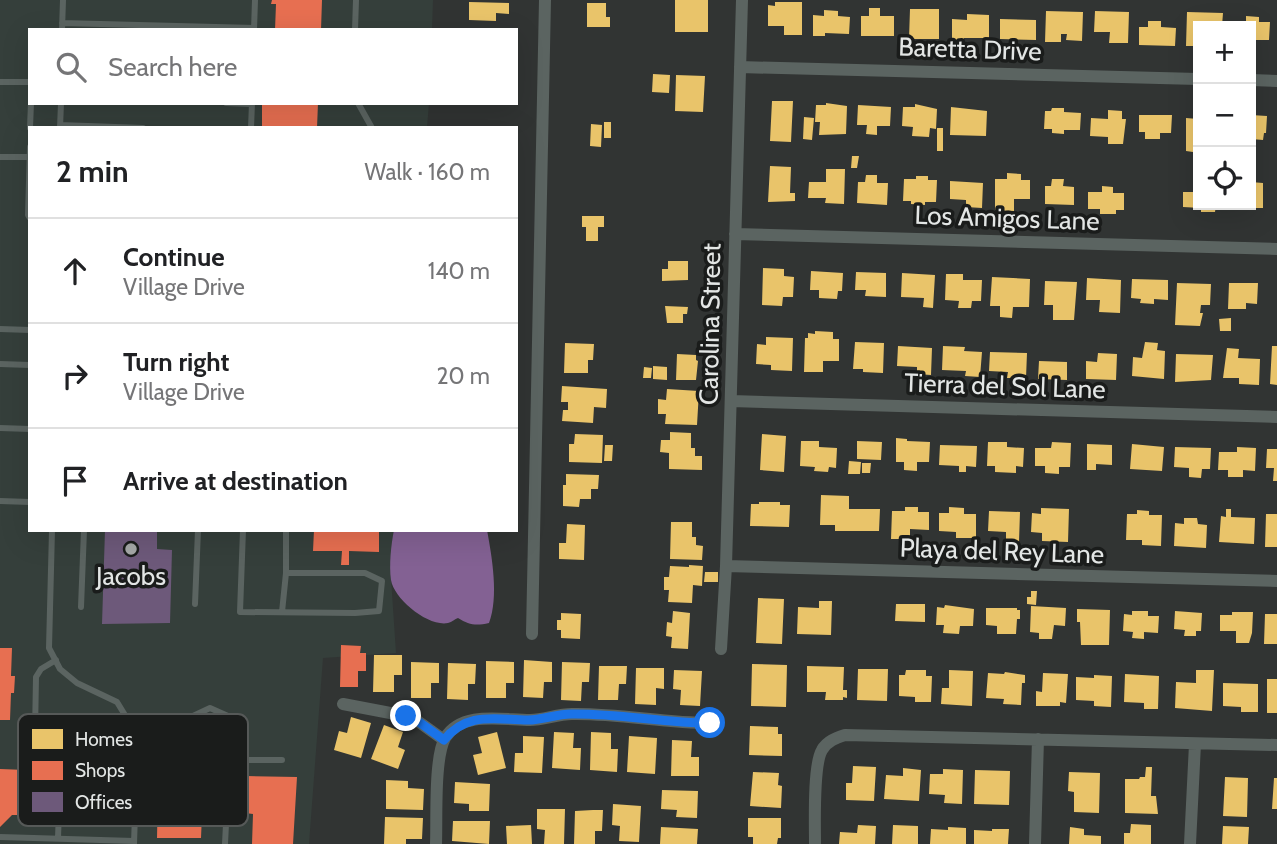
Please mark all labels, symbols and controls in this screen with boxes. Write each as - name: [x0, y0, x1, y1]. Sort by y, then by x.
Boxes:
- map controls: [1193, 21, 1256, 210]
- button: +: [1193, 21, 1256, 84]
- search box: [28, 28, 518, 105]
- street label: Baretta Drive: [898, 31, 1042, 67]
- icon: search: [52, 48, 90, 86]
- text: Search here: [108, 51, 237, 83]
- button: −: [1193, 84, 1256, 147]
- button: locate: [1193, 147, 1256, 210]
- text: 2 min: [56, 153, 128, 190]
- text: Walk · 160 m: [365, 158, 490, 186]
- street label: Los Amigos Lane: [914, 199, 1100, 237]
- text: Continue: [123, 241, 225, 273]
- street label: Carolina Street: [693, 242, 727, 405]
- icon: ahead: [56, 252, 94, 290]
- text: 140 m: [428, 257, 490, 285]
- text: Village Drive: [123, 273, 245, 301]
- text: Turn right: [123, 346, 229, 378]
- icon: right: [56, 357, 94, 395]
- text: 20 m: [437, 362, 490, 390]
- street label: Tierra del Sol Lane: [904, 366, 1106, 406]
- text: Village Drive: [123, 378, 245, 406]
- icon: arrive: [56, 462, 94, 500]
- text: Arrive at destination: [123, 465, 348, 497]
- street label: Playa del Rey Lane: [899, 531, 1105, 571]
- marker: Jacobs: [123, 541, 139, 557]
- place label: Jacobs: [95, 560, 166, 592]
- route end: [390, 700, 421, 731]
- route start: [694, 707, 725, 738]
- legend: [18, 714, 248, 826]
- text: Homes: [75, 728, 133, 751]
- text: Shops: [75, 759, 125, 782]
- text: Offices: [75, 791, 132, 814]

